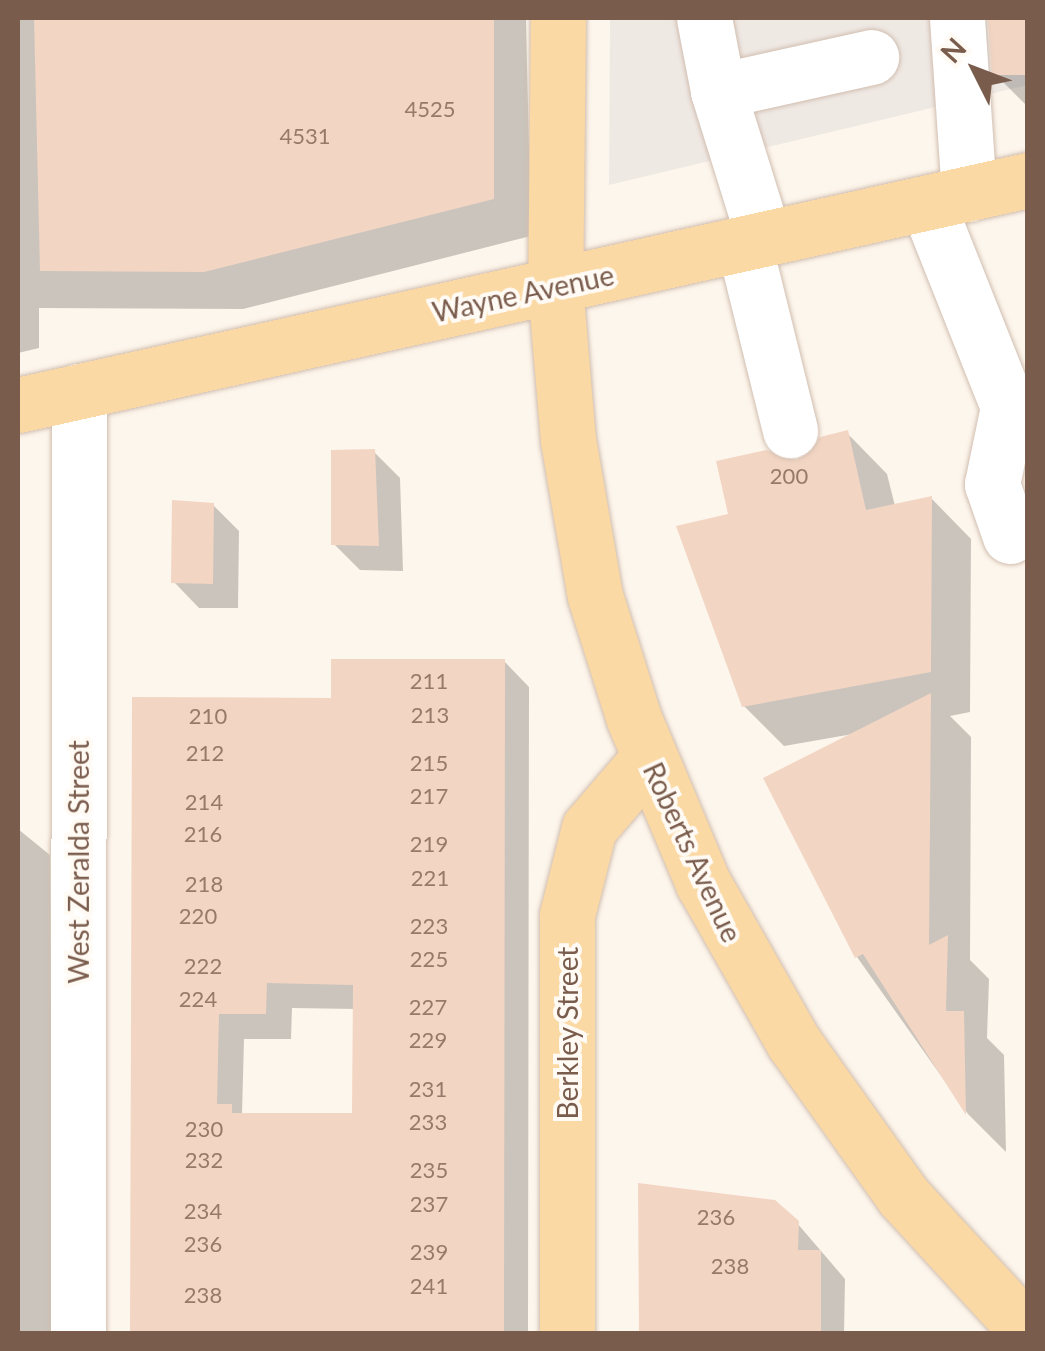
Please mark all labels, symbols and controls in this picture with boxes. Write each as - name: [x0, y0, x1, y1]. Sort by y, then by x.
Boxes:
- north arrow: [925, 20, 1025, 120]
- text: N: [933, 31, 973, 69]
- house number: 4525: [404, 96, 456, 122]
- house number: 4531: [279, 123, 331, 149]
- street label: Wayne Avenue: [429, 257, 617, 329]
- house number: 200: [770, 463, 808, 489]
- house number: 211: [410, 668, 448, 694]
- house number: 213: [411, 702, 449, 728]
- house number: 210: [189, 703, 227, 729]
- street label: West Zeralda Street: [61, 740, 95, 984]
- house number: 212: [186, 740, 224, 766]
- house number: 215: [410, 750, 448, 776]
- street label: Roberts Avenue: [637, 756, 749, 948]
- house number: 217: [410, 783, 448, 809]
- house number: 214: [185, 789, 223, 815]
- house number: 216: [184, 821, 222, 847]
- house number: 219: [410, 831, 448, 857]
- house number: 221: [411, 865, 449, 891]
- house number: 218: [185, 871, 223, 897]
- house number: 220: [179, 903, 217, 929]
- house number: 223: [410, 913, 448, 939]
- house number: 225: [410, 946, 448, 972]
- street label: Berkley Street: [550, 946, 584, 1120]
- house number: 222: [184, 953, 222, 979]
- house number: 224: [179, 986, 217, 1012]
- house number: 227: [409, 994, 447, 1020]
- house number: 229: [409, 1027, 447, 1053]
- house number: 231: [409, 1076, 447, 1102]
- house number: 233: [409, 1109, 447, 1135]
- house number: 230: [185, 1116, 223, 1142]
- house number: 232: [185, 1147, 223, 1173]
- house number: 235: [410, 1157, 448, 1183]
- house number: 237: [410, 1191, 448, 1217]
- house number: 234: [184, 1198, 222, 1224]
- house number: 236: [697, 1204, 735, 1230]
- house number: 236: [184, 1231, 222, 1257]
- house number: 239: [410, 1239, 448, 1265]
- house number: 238: [711, 1253, 749, 1279]
- house number: 241: [410, 1273, 448, 1299]
- house number: 238: [184, 1282, 222, 1308]

